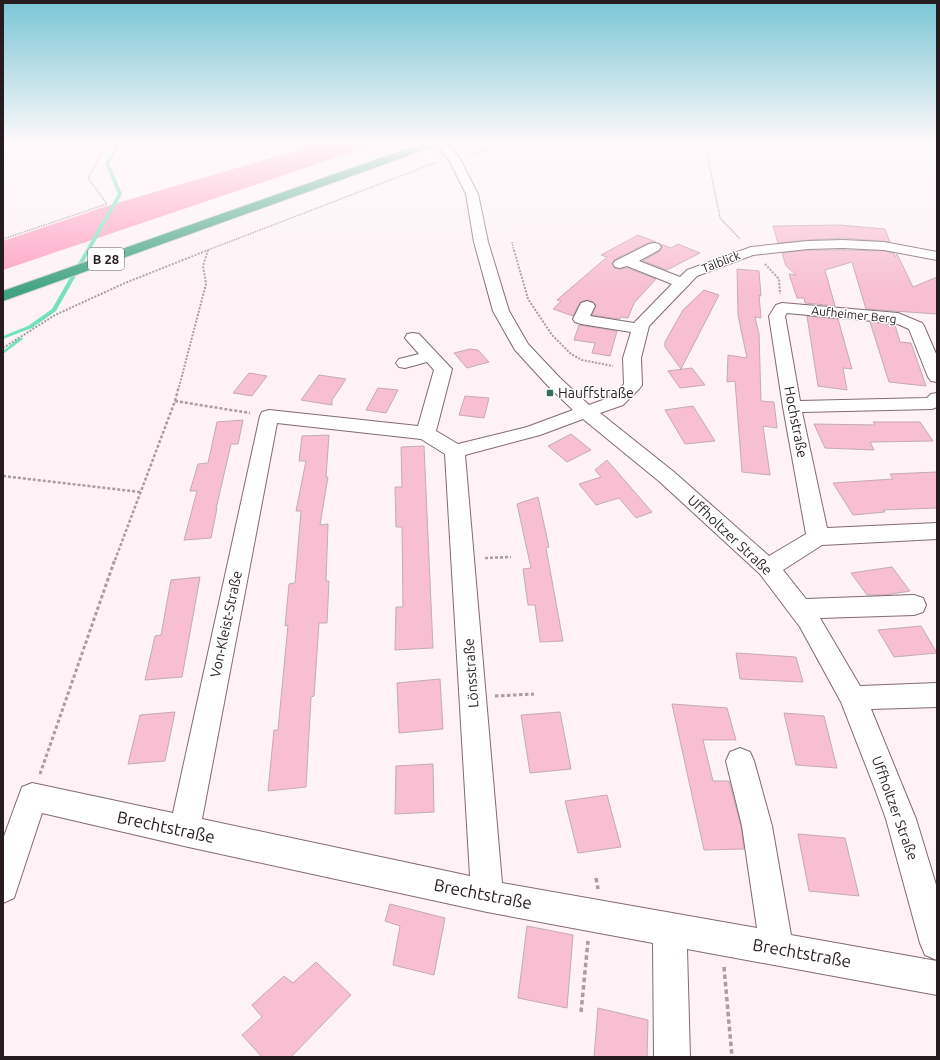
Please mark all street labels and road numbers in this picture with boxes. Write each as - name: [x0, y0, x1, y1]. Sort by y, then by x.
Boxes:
- road number: B 28: [88, 248, 124, 270]
- street label: Talblick: [700, 248, 742, 275]
- street label: Aufheimer Berg: [811, 304, 897, 325]
- street label: Hochstraße: [781, 385, 811, 459]
- street label: Uffholtzer Straße: [684, 492, 776, 578]
- street label: Von-Kleist-Straße: [207, 569, 245, 679]
- street label: Lönsstraße: [461, 638, 481, 708]
- street label: Uffholtzer Straße: [869, 754, 921, 862]
- street label: Brechtstraße: [115, 807, 217, 846]
- street label: Brechtstraße: [432, 875, 534, 912]
- street label: Brechtstraße: [751, 934, 853, 971]

